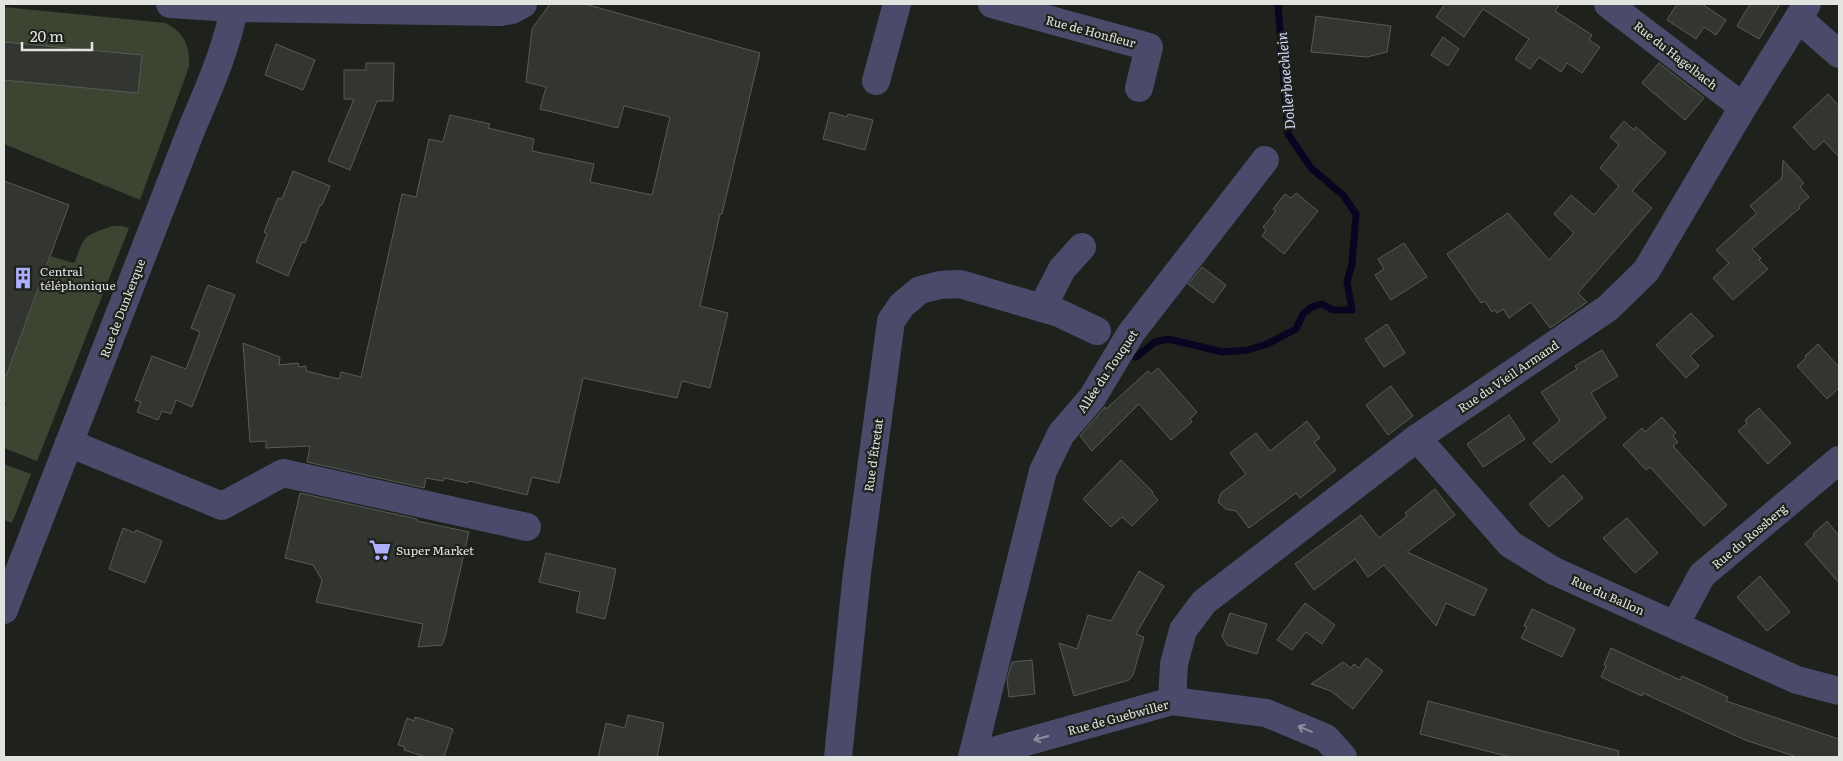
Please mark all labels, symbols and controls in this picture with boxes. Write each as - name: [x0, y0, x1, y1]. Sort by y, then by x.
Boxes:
- street label: Rue de Honfleur: [1044, 10, 1138, 52]
- street label: Rue du Hagelbach: [1630, 16, 1722, 94]
- scale bar: [22, 20, 92, 52]
- text: 20 m: [30, 24, 64, 47]
- water label: Dollerbaechlein: [1271, 31, 1299, 131]
- street label: Rue de Dunkerque: [95, 256, 149, 360]
- place label: Central téléphonique: [40, 262, 116, 294]
- building icon: Central téléphonique: [10, 265, 36, 291]
- street label: Allée du Touquet: [1072, 326, 1142, 416]
- street label: Rue du Vieil Armand: [1454, 335, 1563, 417]
- street label: Rue d'Étretat: [859, 417, 887, 493]
- street label: Rue du Rossberg: [1708, 499, 1791, 573]
- supermarket icon: Super Market: [367, 537, 393, 563]
- place label: Super Market: [396, 541, 474, 559]
- street label: Rue du Ballon: [1568, 571, 1648, 619]
- street label: Rue de Guebwiller: [1065, 695, 1171, 739]
- one-way arrow: [1298, 724, 1313, 734]
- one-way arrow: [1033, 734, 1049, 743]

